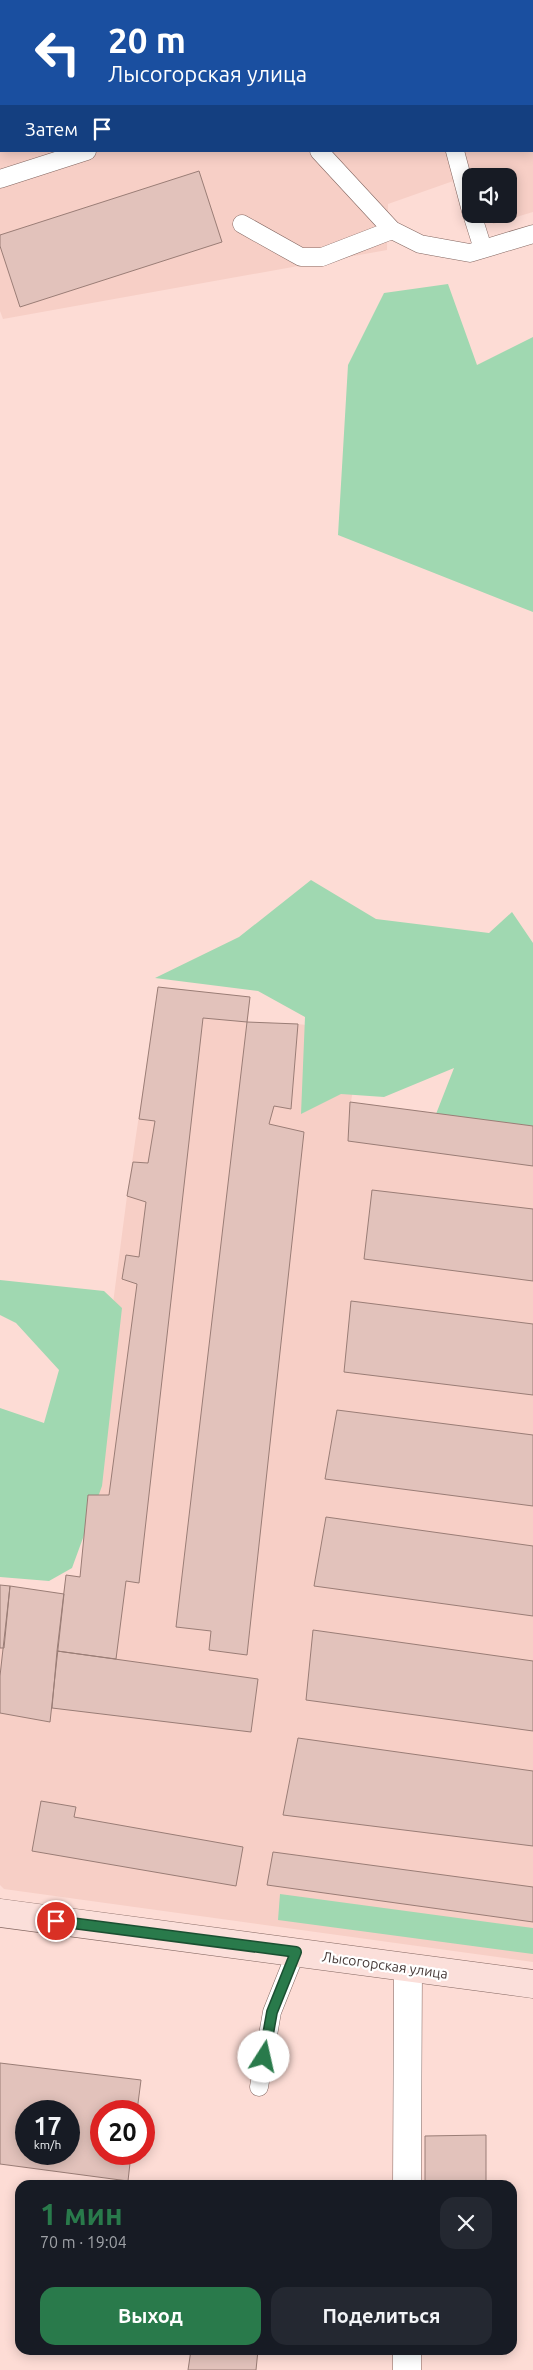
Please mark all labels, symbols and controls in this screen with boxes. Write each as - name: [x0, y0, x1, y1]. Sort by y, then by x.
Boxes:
- icon: left: [25, 20, 90, 85]
- text: 20 m: [108, 20, 186, 60]
- text: Лысогорская улица: [108, 61, 307, 86]
- icon: arrive: [88, 115, 116, 143]
- text: Затем: [25, 118, 78, 140]
- map controls: [462, 168, 517, 223]
- button: sound: [462, 168, 517, 223]
- pin: [35, 1900, 77, 1942]
- icon: arrive: [42, 1907, 70, 1935]
- street label: Лысогорская улица: [321, 1948, 449, 1982]
- position arrow: [237, 2030, 289, 2082]
- speed limit sign: 20: [90, 2100, 155, 2165]
- text: 17: [33, 2112, 62, 2140]
- text: km/h: [34, 2138, 61, 2151]
- text: 1 мин: [40, 2197, 123, 2231]
- button: close: [440, 2197, 492, 2249]
- text: 70 m · 19:04: [40, 2233, 127, 2251]
- button: Выход: [40, 2287, 261, 2345]
- button: Поделиться: [271, 2287, 492, 2345]

